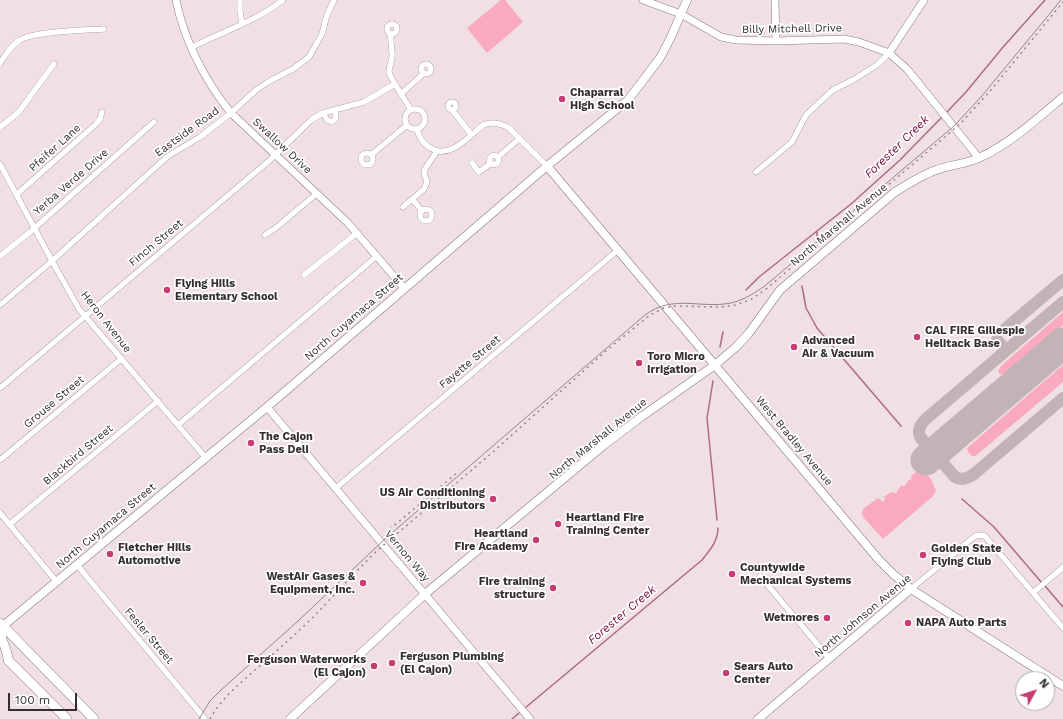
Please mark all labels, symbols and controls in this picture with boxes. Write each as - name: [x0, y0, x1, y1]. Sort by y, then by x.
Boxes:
- street label: Billy Mitchell Drive: [742, 22, 842, 36]
- place label: Chaparral High School: [570, 86, 634, 112]
- marker: Chaparral High School: [557, 94, 567, 104]
- street label: Eastside Road: [152, 104, 222, 160]
- water label: Forester Creek: [862, 113, 932, 181]
- street label: Swallow Drive: [250, 115, 314, 177]
- street label: Pfeifer Lane: [26, 121, 84, 175]
- street label: Yerba Verde Drive: [31, 146, 111, 218]
- street label: North Marshall Avenue: [788, 181, 890, 269]
- street label: Finch Street: [126, 217, 186, 269]
- street label: North Cuyamaca Street: [302, 271, 406, 363]
- place label: Flying Hills Elementary School: [175, 277, 278, 303]
- marker: Flying Hills Elementary School: [162, 285, 172, 295]
- street label: Heron Avenue: [78, 288, 134, 356]
- place label: CAL FIRE Gillespie Helitack Base: [925, 324, 1025, 350]
- marker: CAL FIRE Gillespie Helitack Base: [912, 332, 922, 342]
- street label: Fayette Street: [437, 333, 503, 391]
- place label: Advanced Air & Vacuum: [802, 334, 874, 360]
- marker: Advanced Air & Vacuum: [789, 342, 799, 352]
- place label: Toro Micro Irrigation: [647, 350, 705, 376]
- marker: Toro Micro Irrigation: [634, 358, 644, 368]
- street label: Grouse Street: [21, 373, 87, 431]
- street label: West Bradley Avenue: [753, 393, 835, 489]
- street label: North Marshall Avenue: [546, 395, 650, 483]
- street label: Blackbird Street: [40, 422, 116, 488]
- place label: The Cajon Pass Deli: [259, 430, 313, 456]
- marker: The Cajon Pass Deli: [246, 438, 256, 448]
- street label: North Cuyamaca Street: [54, 480, 158, 572]
- place label: US Air Conditioning Distributors: [380, 486, 485, 512]
- marker: US Air Conditioning Distributors: [488, 494, 498, 504]
- place label: Heartland Fire Training Center: [566, 511, 649, 537]
- marker: Heartland Fire Training Center: [553, 519, 563, 529]
- place label: Heartland Fire Academy: [454, 527, 528, 553]
- street label: Vernon Way: [382, 528, 432, 584]
- marker: Heartland Fire Academy: [531, 535, 541, 545]
- place label: Fletcher Hills Automotive: [118, 541, 191, 567]
- place label: Golden State Flying Club: [931, 542, 1002, 568]
- marker: Fletcher Hills Automotive: [105, 549, 115, 559]
- marker: Golden State Flying Club: [918, 550, 928, 560]
- place label: Countywide Mechanical Systems: [740, 561, 851, 587]
- marker: Countywide Mechanical Systems: [727, 569, 737, 579]
- place label: WestAir Gases & Equipment, Inc.: [266, 570, 355, 596]
- street label: North Johnson Avenue: [812, 572, 914, 660]
- place label: Fire training structure: [479, 575, 545, 601]
- marker: WestAir Gases & Equipment, Inc.: [358, 578, 368, 588]
- water label: Forester Creek: [585, 582, 659, 648]
- marker: Fire training structure: [548, 583, 558, 593]
- street label: Fesler Street: [122, 605, 176, 667]
- place label: Wetmores: [764, 611, 819, 625]
- marker: Wetmores: [822, 613, 832, 623]
- place label: NAPA Auto Parts: [916, 616, 1007, 630]
- marker: NAPA Auto Parts: [903, 618, 913, 628]
- place label: Ferguson Plumbing (El Cajon): [400, 650, 504, 676]
- place label: Ferguson Waterworks (El Cajon): [247, 653, 366, 679]
- marker: Ferguson Plumbing (El Cajon): [387, 658, 397, 668]
- place label: Sears Auto Center: [734, 660, 793, 686]
- marker: Ferguson Waterworks (El Cajon): [369, 661, 379, 671]
- marker: Sears Auto Center: [721, 668, 731, 678]
- north arrow: [1015, 671, 1055, 711]
- text: N: [1036, 676, 1051, 691]
- scale bar: [10, 685, 79, 711]
- text: 100 m: [15, 693, 50, 707]

